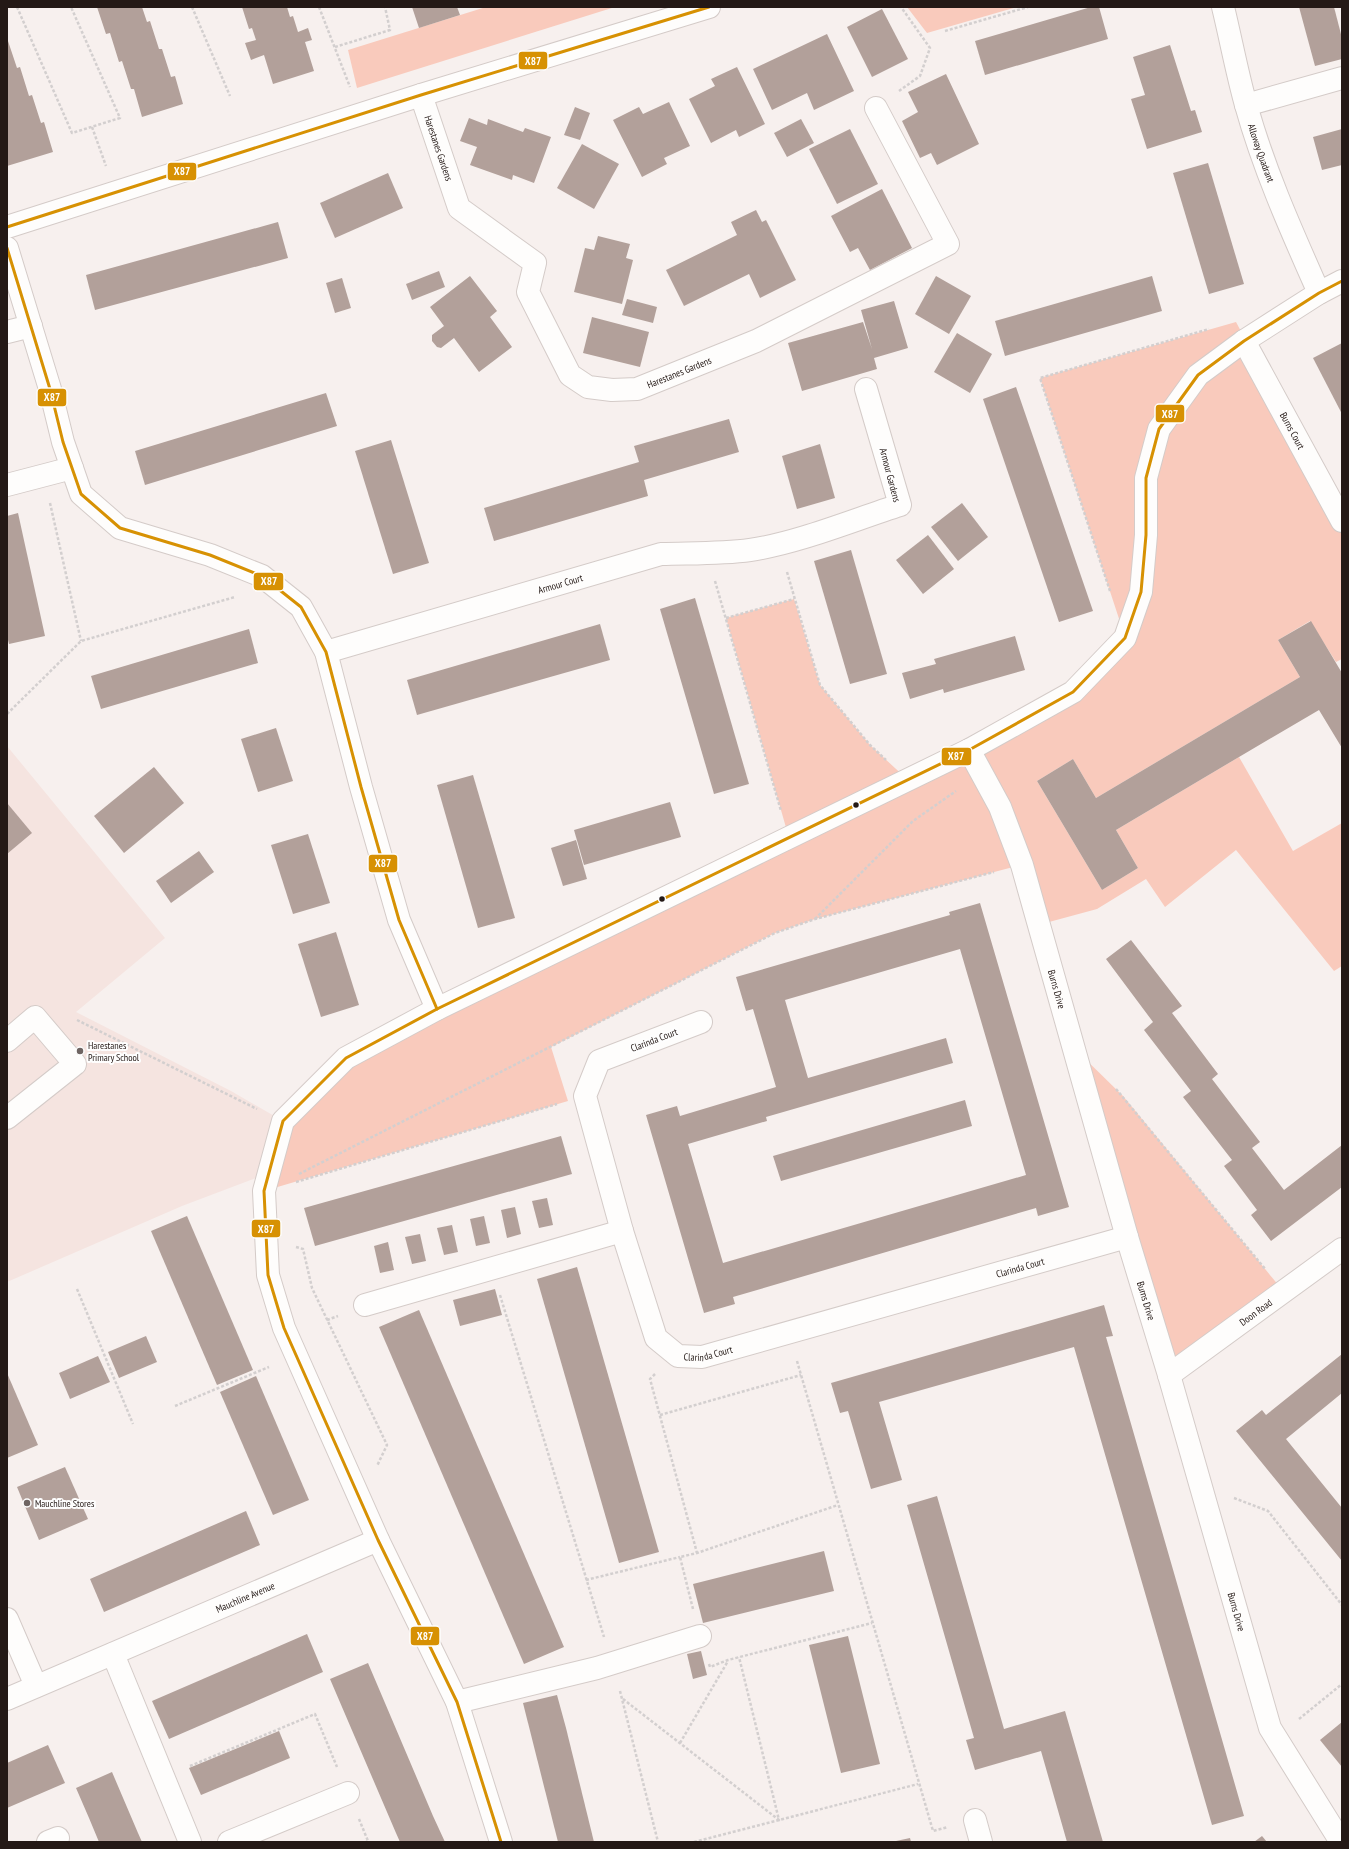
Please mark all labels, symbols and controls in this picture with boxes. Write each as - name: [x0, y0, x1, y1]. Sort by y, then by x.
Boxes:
- line badge: X87: [518, 51, 548, 70]
- text: X87: [525, 54, 541, 68]
- street label: Harestanes Gardens: [422, 114, 456, 183]
- street label: Alloway Quadrant: [1245, 122, 1278, 184]
- line badge: X87: [167, 162, 197, 181]
- text: X87: [174, 164, 190, 178]
- street label: Harestanes Gardens: [645, 353, 714, 391]
- line badge: X87: [37, 388, 67, 407]
- text: X87: [44, 390, 60, 404]
- line badge: X87: [1155, 404, 1185, 423]
- text: X87: [1162, 407, 1178, 421]
- street label: Burns Court: [1277, 410, 1308, 452]
- street label: Armour Gardens: [877, 447, 904, 504]
- street label: Armour Court: [536, 571, 584, 596]
- line badge: X87: [253, 572, 284, 591]
- text: X87: [261, 574, 277, 588]
- line badge: X87: [941, 747, 972, 766]
- text: X87: [948, 749, 964, 763]
- unlabelled marker: [851, 800, 861, 810]
- line badge: X87: [368, 854, 398, 873]
- text: X87: [375, 856, 391, 870]
- unlabelled marker: [657, 894, 667, 904]
- street label: Burns Drive: [1045, 968, 1069, 1010]
- street label: Clarinda Court: [629, 1025, 680, 1055]
- place label: Harestanes Primary School: [88, 1039, 140, 1064]
- marker: Harestanes Primary School: [75, 1046, 85, 1056]
- line badge: X87: [251, 1219, 281, 1238]
- text: X87: [258, 1222, 274, 1236]
- street label: Clarinda Court: [994, 1254, 1046, 1280]
- street label: Burns Drive: [1134, 1280, 1158, 1322]
- street label: Doon Road: [1237, 1296, 1274, 1328]
- street label: Clarinda Court: [683, 1342, 734, 1364]
- place label: Mauchline Stores: [35, 1497, 95, 1510]
- marker: Mauchline Stores: [22, 1498, 32, 1508]
- street label: Mauchline Avenue: [214, 1579, 277, 1615]
- street label: Burns Drive: [1225, 1591, 1248, 1633]
- line badge: X87: [410, 1626, 440, 1646]
- text: X87: [417, 1629, 433, 1643]

